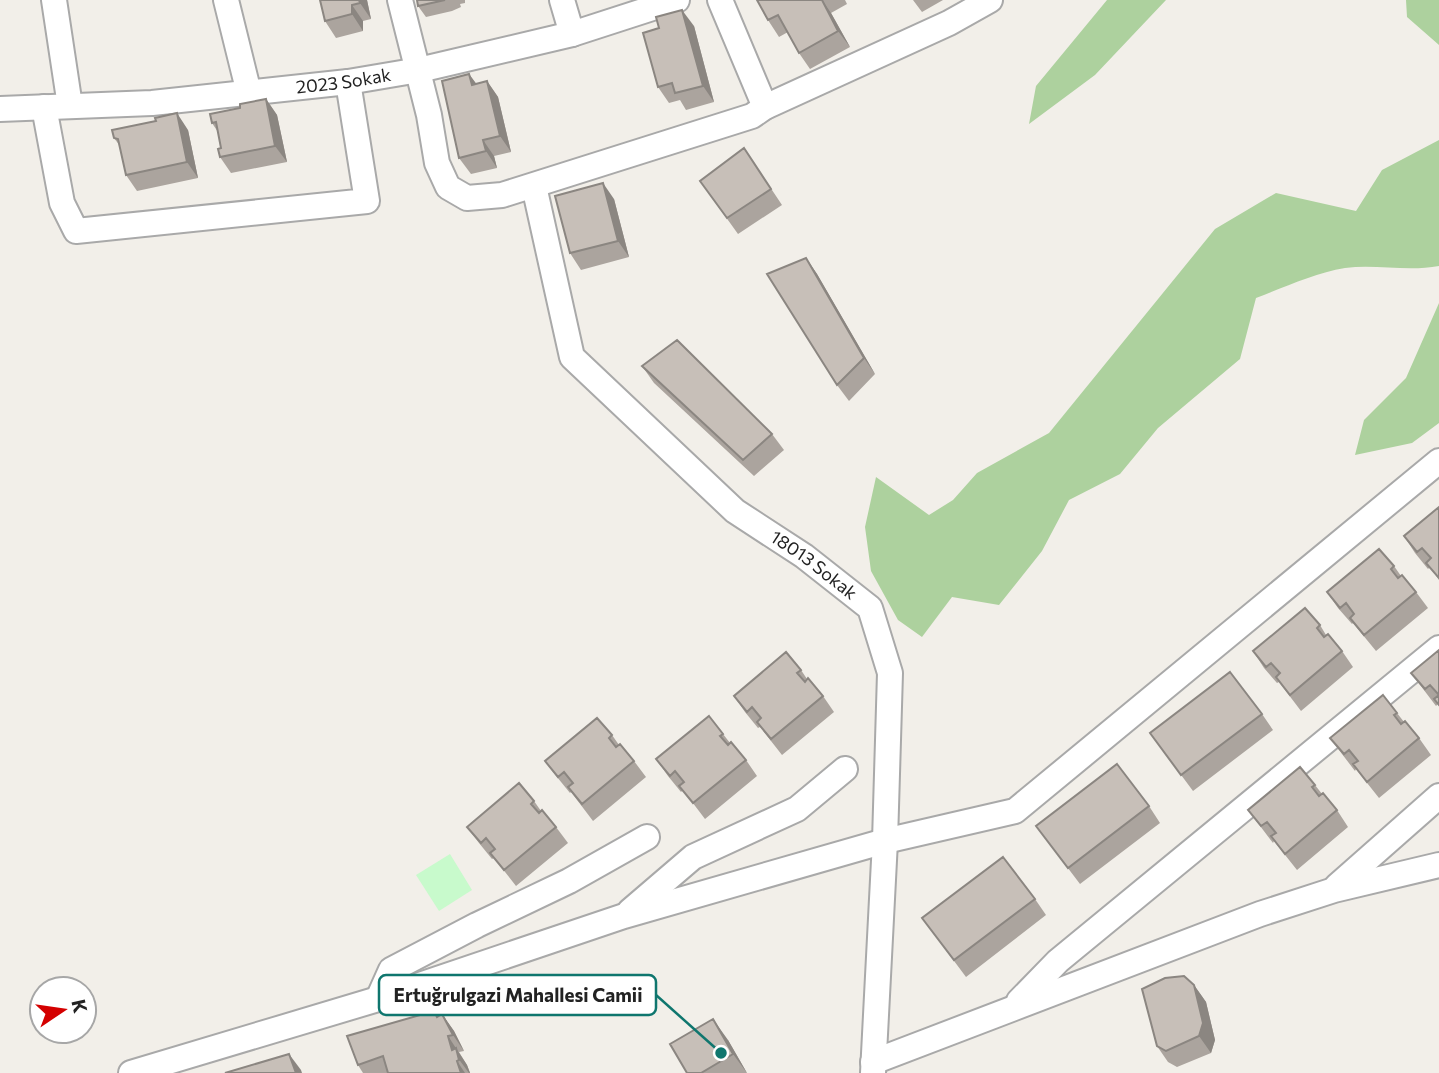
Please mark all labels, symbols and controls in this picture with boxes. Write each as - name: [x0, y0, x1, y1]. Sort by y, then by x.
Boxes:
- street label: 2023 Sokak: [295, 63, 393, 97]
- street label: 18013 Sokak: [767, 525, 862, 604]
- north arrow: [28, 975, 98, 1045]
- callout: Ertuğrulgazi Mahallesi Camii: [379, 975, 656, 1015]
- text: Ertuğrulgazi Mahallesi Camii: [394, 983, 642, 1006]
- text: K: [67, 997, 93, 1015]

